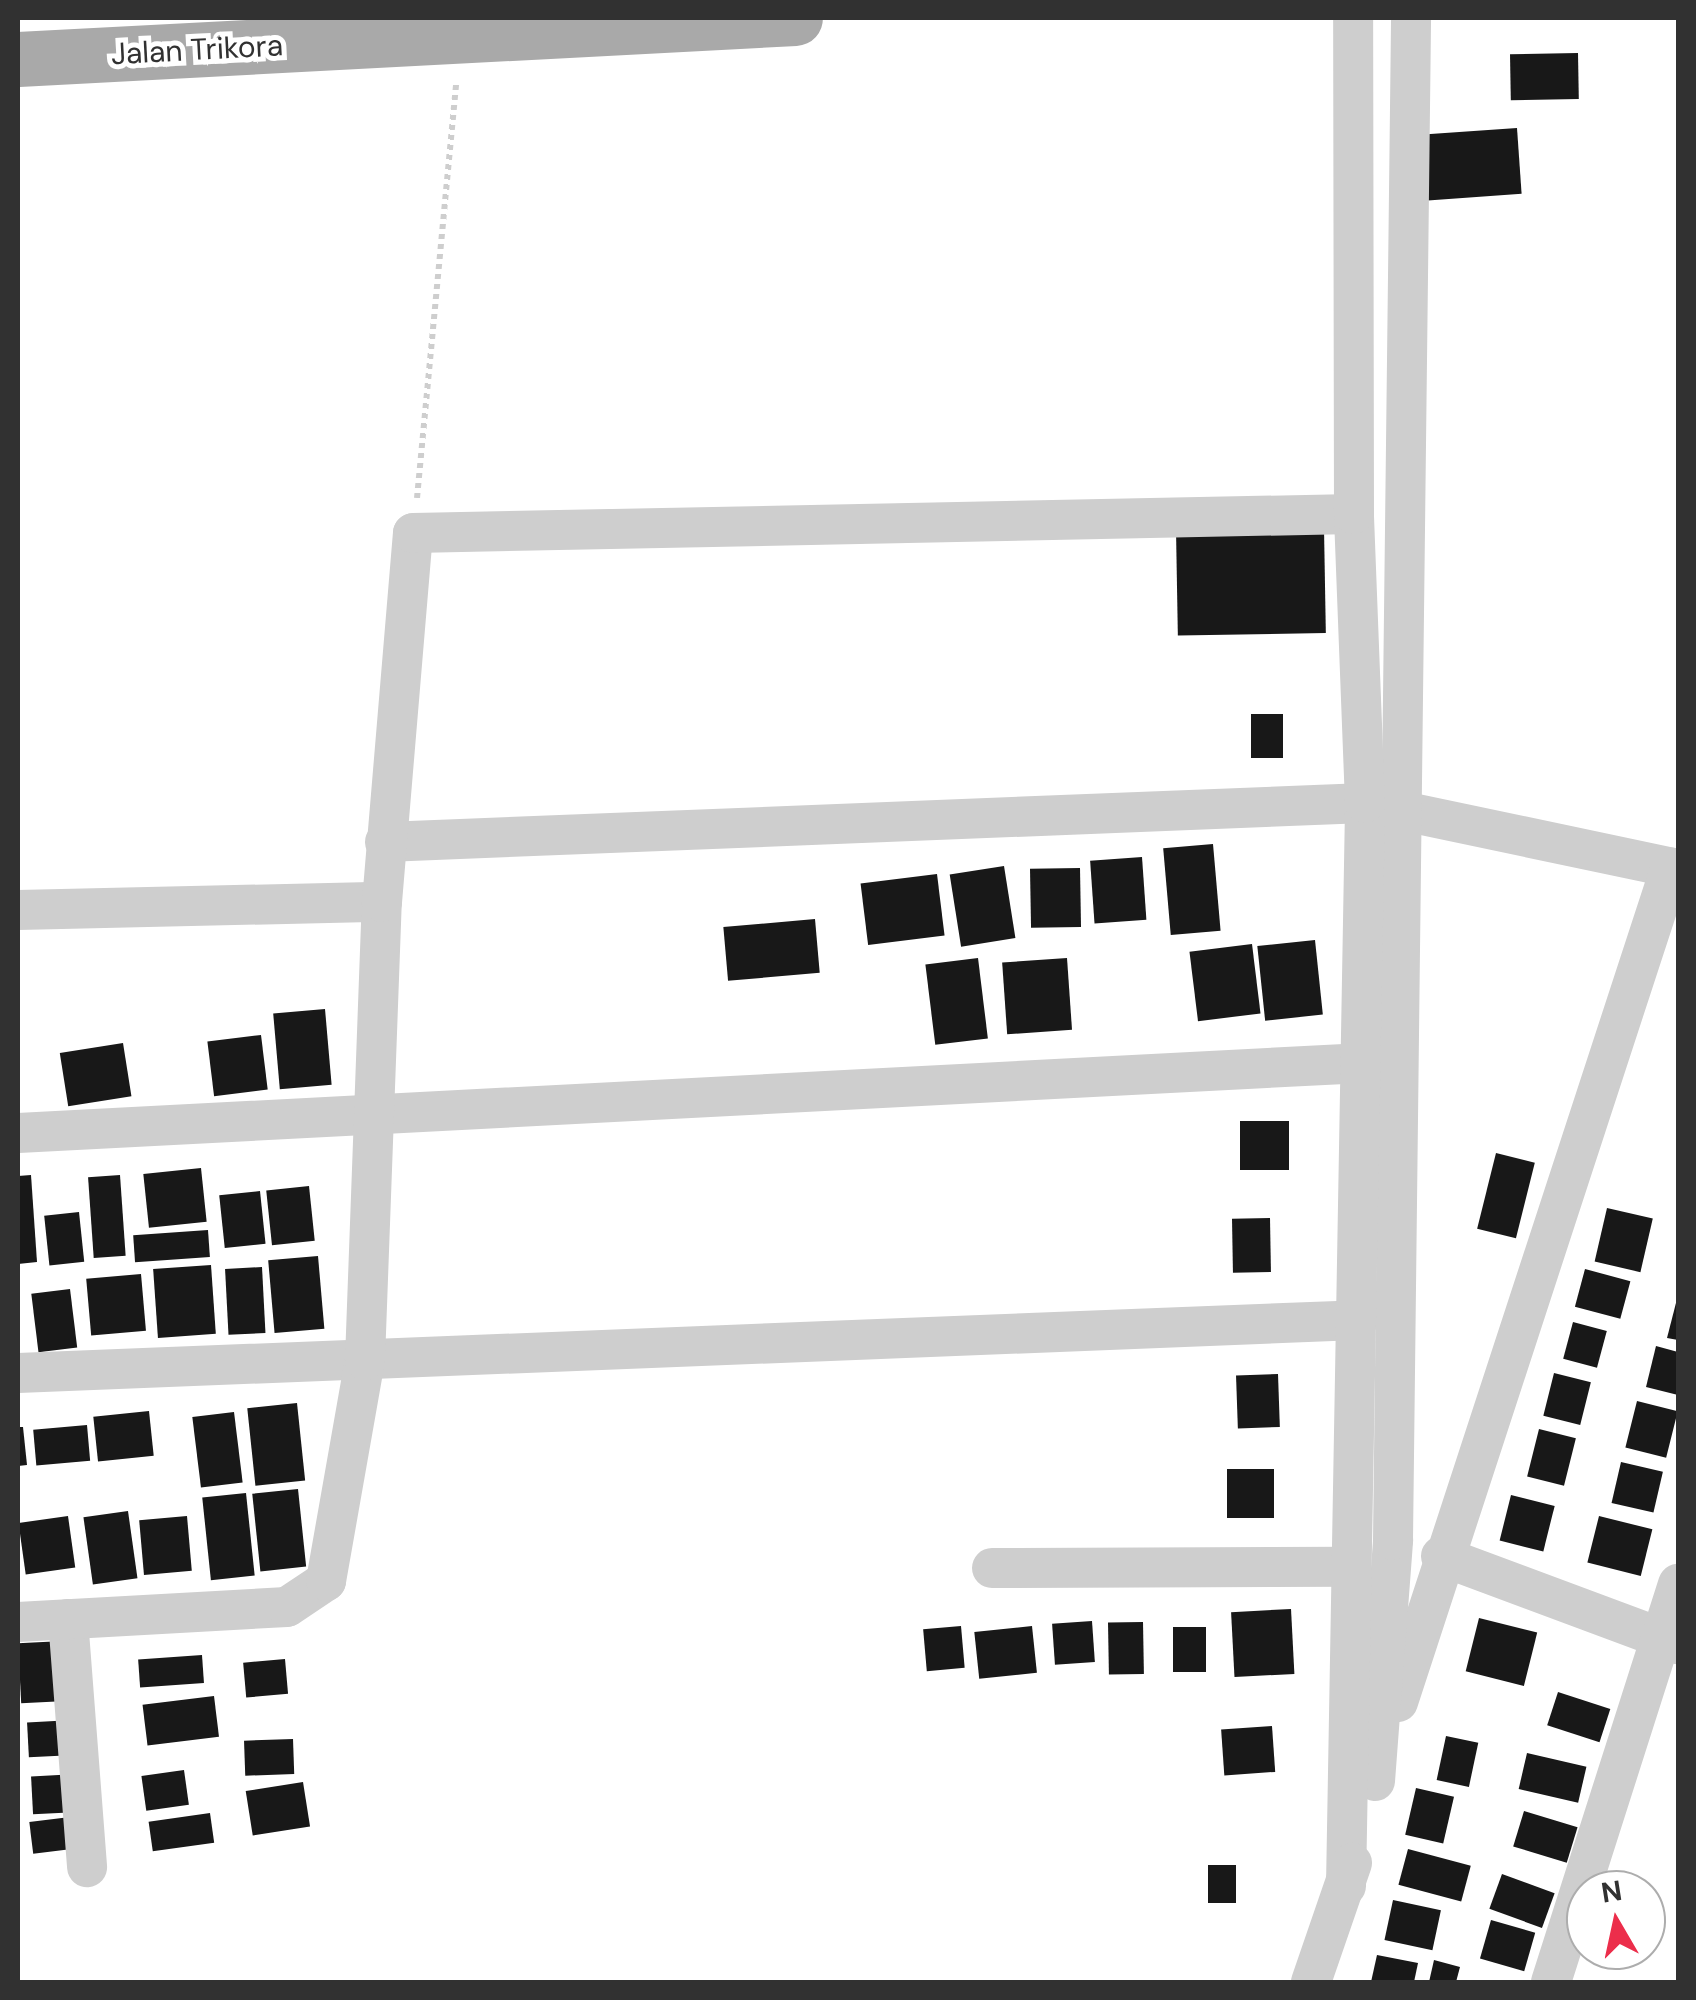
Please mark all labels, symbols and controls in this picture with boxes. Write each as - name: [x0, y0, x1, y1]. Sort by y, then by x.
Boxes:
- street label: Jalan Trikora: [110, 28, 284, 72]
- north arrow: [1566, 1870, 1666, 1970]
- text: N: [1599, 1872, 1625, 1912]

